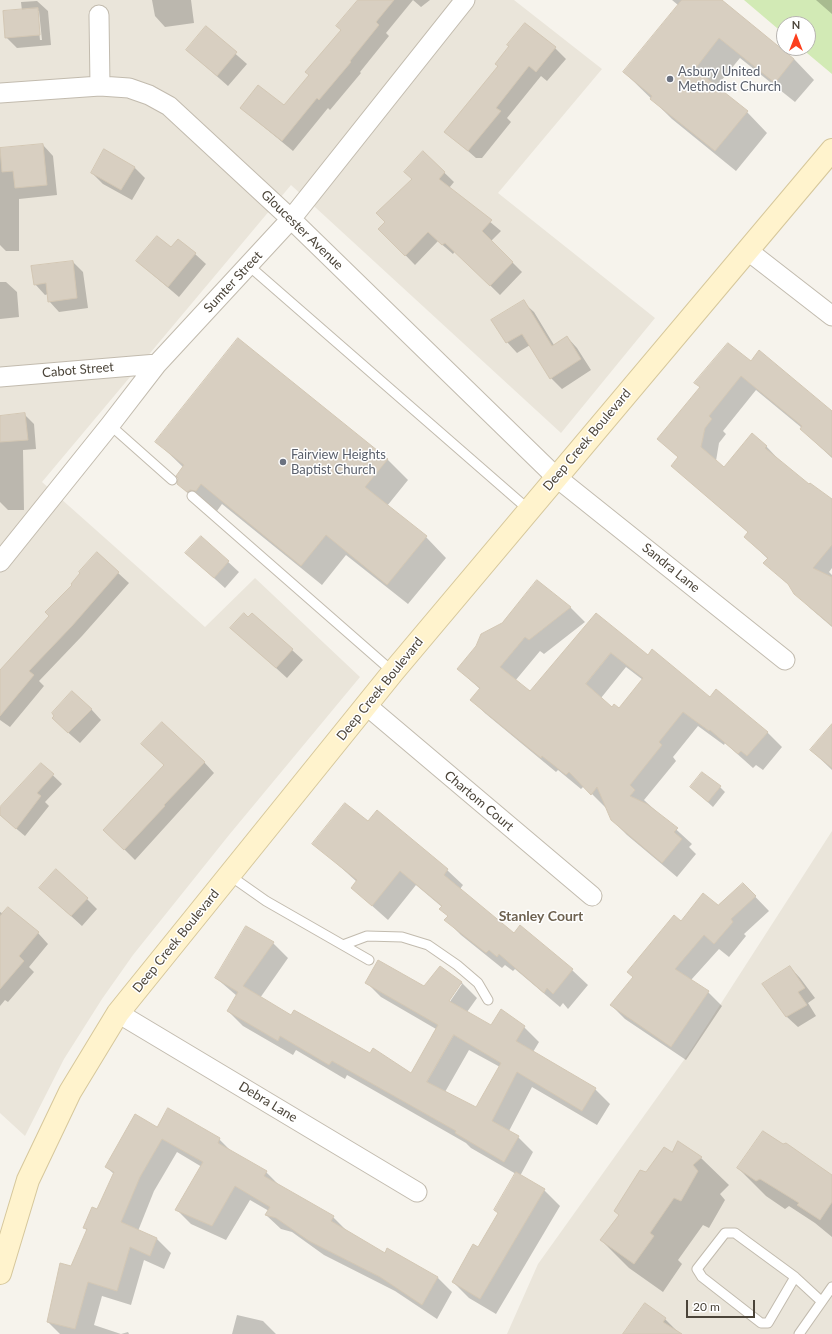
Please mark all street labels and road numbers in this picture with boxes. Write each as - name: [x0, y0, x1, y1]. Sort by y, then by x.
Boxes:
- street label: Gloucester Avenue: [258, 187, 346, 273]
- street label: Sumter Street: [201, 248, 265, 316]
- street label: Cabot Street: [42, 359, 114, 381]
- street label: Deep Creek Boulevard: [540, 386, 634, 494]
- street label: Sandra Lane: [639, 540, 703, 596]
- street label: Deep Creek Boulevard: [334, 634, 426, 744]
- street label: Chartom Court: [441, 767, 517, 835]
- street label: Deep Creek Boulevard: [130, 886, 222, 996]
- street label: Debra Lane: [236, 1078, 300, 1126]

